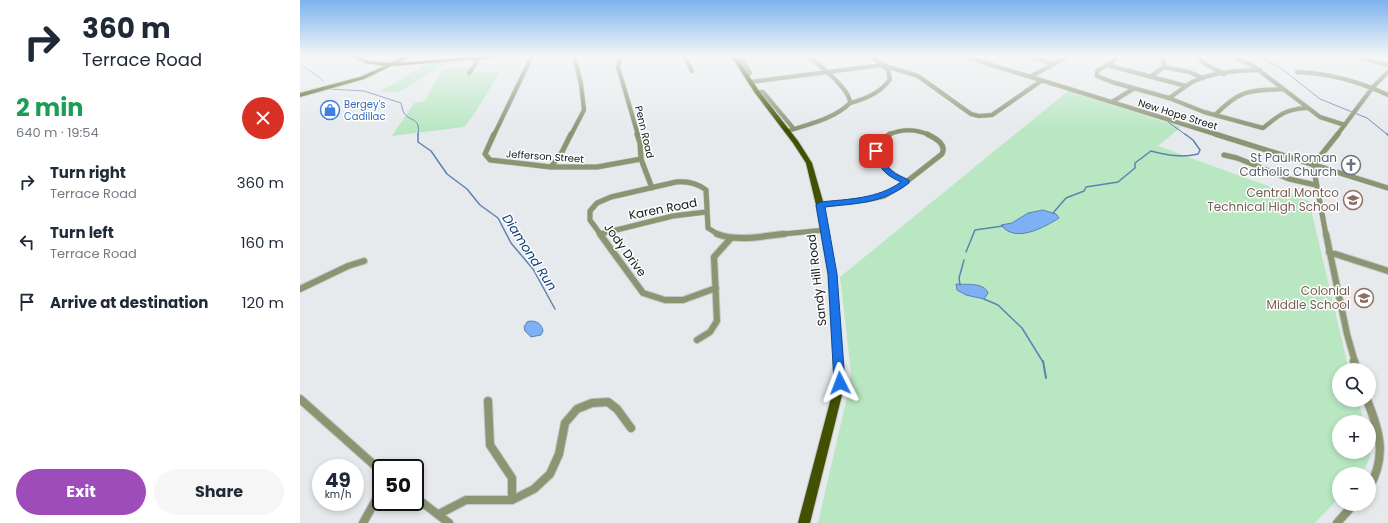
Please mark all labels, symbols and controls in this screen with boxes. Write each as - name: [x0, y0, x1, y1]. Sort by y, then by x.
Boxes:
- text: 360 m: [82, 9, 171, 48]
- icon: right: [16, 16, 68, 68]
- text: Terrace Road: [82, 47, 202, 72]
- text: 2 min: [16, 91, 83, 124]
- street label: New Hope Street: [1136, 95, 1220, 134]
- button: close: [242, 97, 284, 139]
- place label: Bergey's Cadillac: [344, 97, 385, 124]
- shop icon: Bergey's Cadillac: [319, 99, 341, 121]
- street label: Penn Road: [631, 104, 658, 160]
- text: 640 m · 19:54: [16, 123, 99, 142]
- pin: [859, 134, 893, 168]
- icon: arrive: [865, 140, 887, 162]
- street label: Jefferson Street: [506, 146, 585, 167]
- place label: St Paul Roman Catholic Church: [1239, 149, 1337, 180]
- church icon: St Paul Roman Catholic Church: [1340, 154, 1362, 176]
- text: Turn right: [50, 162, 126, 183]
- icon: right: [16, 171, 38, 193]
- text: 360 m: [237, 172, 284, 193]
- text: Terrace Road: [50, 184, 137, 203]
- place label: Central Montco Technical High School: [1207, 184, 1339, 215]
- school or university icon: Central Montco Technical High School: [1342, 189, 1364, 211]
- street label: Karen Road: [627, 194, 699, 223]
- water label: Diamond Run: [498, 210, 562, 295]
- street label: Jody Drive: [600, 220, 651, 280]
- text: Turn left: [50, 222, 114, 243]
- icon: left: [16, 231, 38, 253]
- text: 160 m: [241, 232, 284, 253]
- street label: Sandy Hill Road: [802, 233, 831, 327]
- text: Terrace Road: [50, 244, 137, 263]
- place label: Colonial Middle School: [1267, 282, 1350, 313]
- school or university icon: Colonial Middle School: [1353, 287, 1375, 309]
- icon: arrive: [16, 291, 38, 313]
- text: Arrive at destination: [50, 292, 208, 313]
- text: 120 m: [242, 292, 284, 313]
- position arrow: [819, 362, 861, 404]
- map controls: [1332, 363, 1376, 511]
- button: search: [1332, 363, 1376, 407]
- button: +: [1332, 415, 1376, 459]
- speed limit sign: 50: [372, 459, 424, 511]
- text: 49: [325, 466, 351, 494]
- button: −: [1332, 467, 1376, 511]
- button: Exit: [16, 469, 146, 515]
- button: Share: [154, 469, 284, 515]
- text: km/h: [325, 487, 351, 502]

